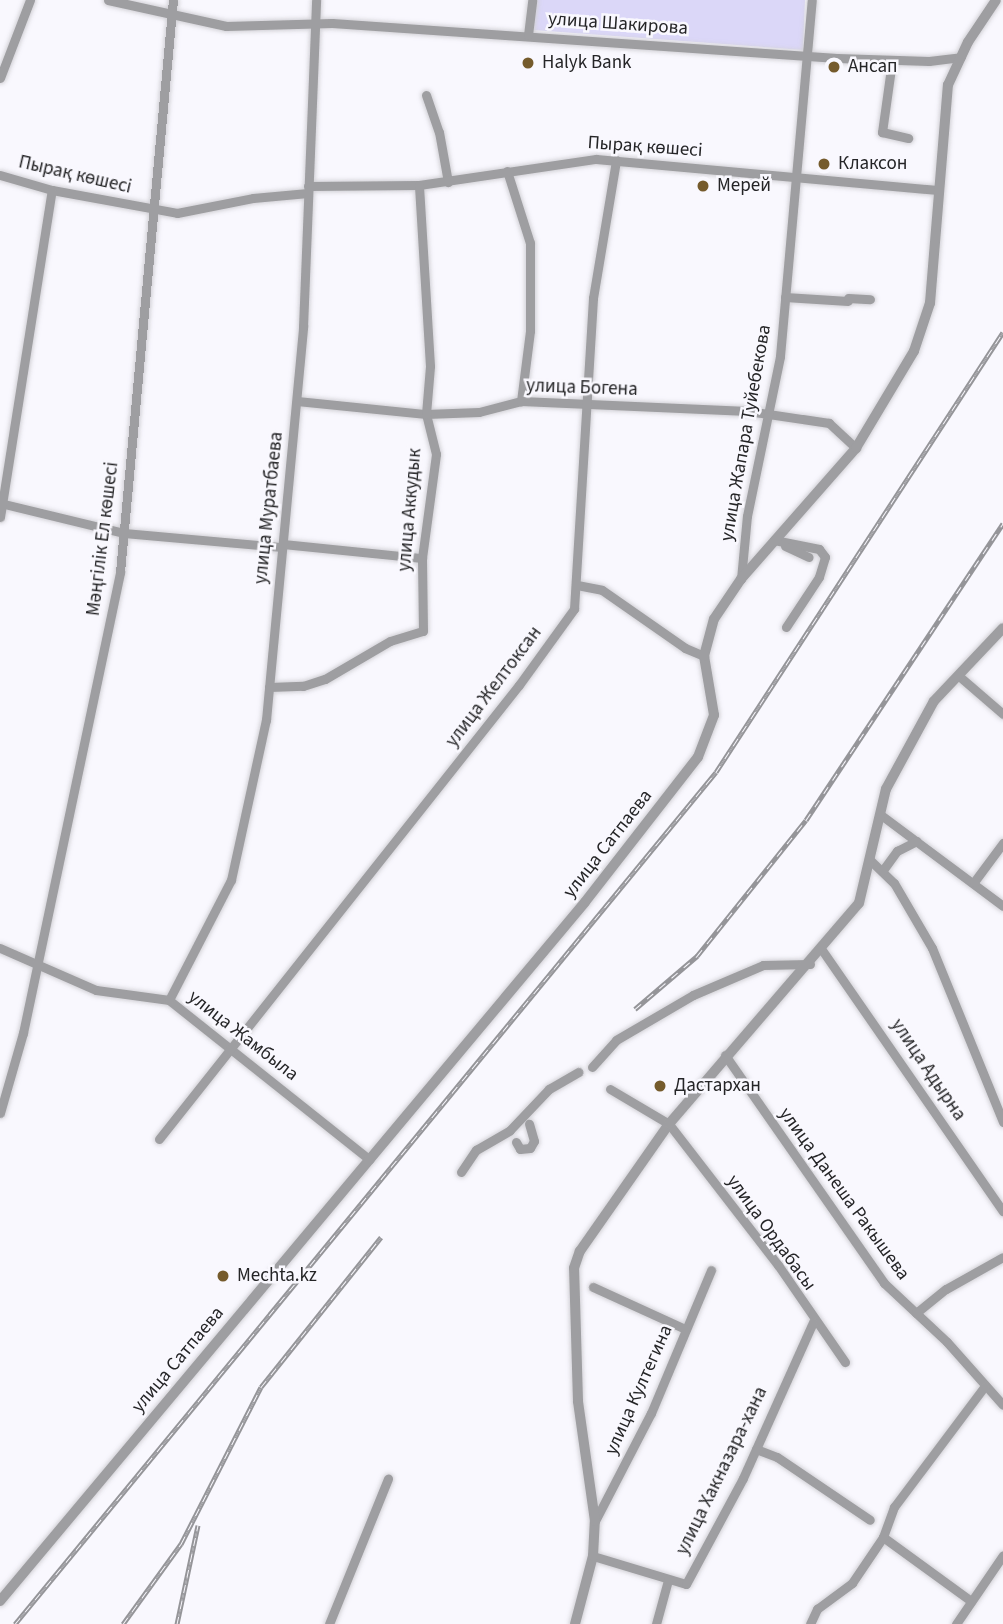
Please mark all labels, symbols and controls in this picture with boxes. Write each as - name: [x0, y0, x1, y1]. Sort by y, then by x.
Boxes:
- street label: улица Шакирова: [547, 8, 689, 40]
- place label: Halyk Bank: [542, 52, 631, 74]
- marker: Halyk Bank: [520, 55, 536, 71]
- place label: Ансап: [848, 56, 898, 78]
- marker: Ансап: [826, 59, 842, 75]
- street label: Пырақ көшесі: [587, 132, 703, 162]
- street label: Пырақ көшесі: [16, 151, 134, 199]
- place label: Клаксон: [838, 153, 907, 175]
- marker: Клаксон: [816, 156, 832, 172]
- place label: Мерей: [717, 175, 771, 197]
- marker: Мерей: [695, 178, 711, 194]
- street label: улица Жапара Туйебекова: [716, 323, 776, 543]
- street label: улица Богена: [526, 375, 638, 401]
- street label: улица Муратбаева: [250, 431, 288, 585]
- street label: улица Аккудык: [393, 447, 427, 573]
- street label: Мәңгілік Ел көшесі: [82, 461, 124, 617]
- street label: улица Желтоксан: [441, 622, 547, 752]
- street label: улица Сатпаева: [559, 785, 657, 903]
- street label: улица Жамбыла: [183, 986, 303, 1086]
- street label: улица Адырна: [886, 1015, 970, 1125]
- place label: Дастархан: [674, 1075, 761, 1097]
- marker: Дастархан: [652, 1078, 668, 1094]
- street label: улица Данеша Ракышева: [774, 1103, 914, 1285]
- street label: улица Ордабасы: [721, 1171, 821, 1295]
- place label: Mechta.kz: [237, 1265, 317, 1287]
- marker: Mechta.kz: [215, 1268, 231, 1284]
- street label: улица Сатпаева: [127, 1302, 229, 1418]
- street label: улица Култегина: [600, 1322, 678, 1458]
- street label: улица Хакназара-хана: [671, 1383, 773, 1559]

